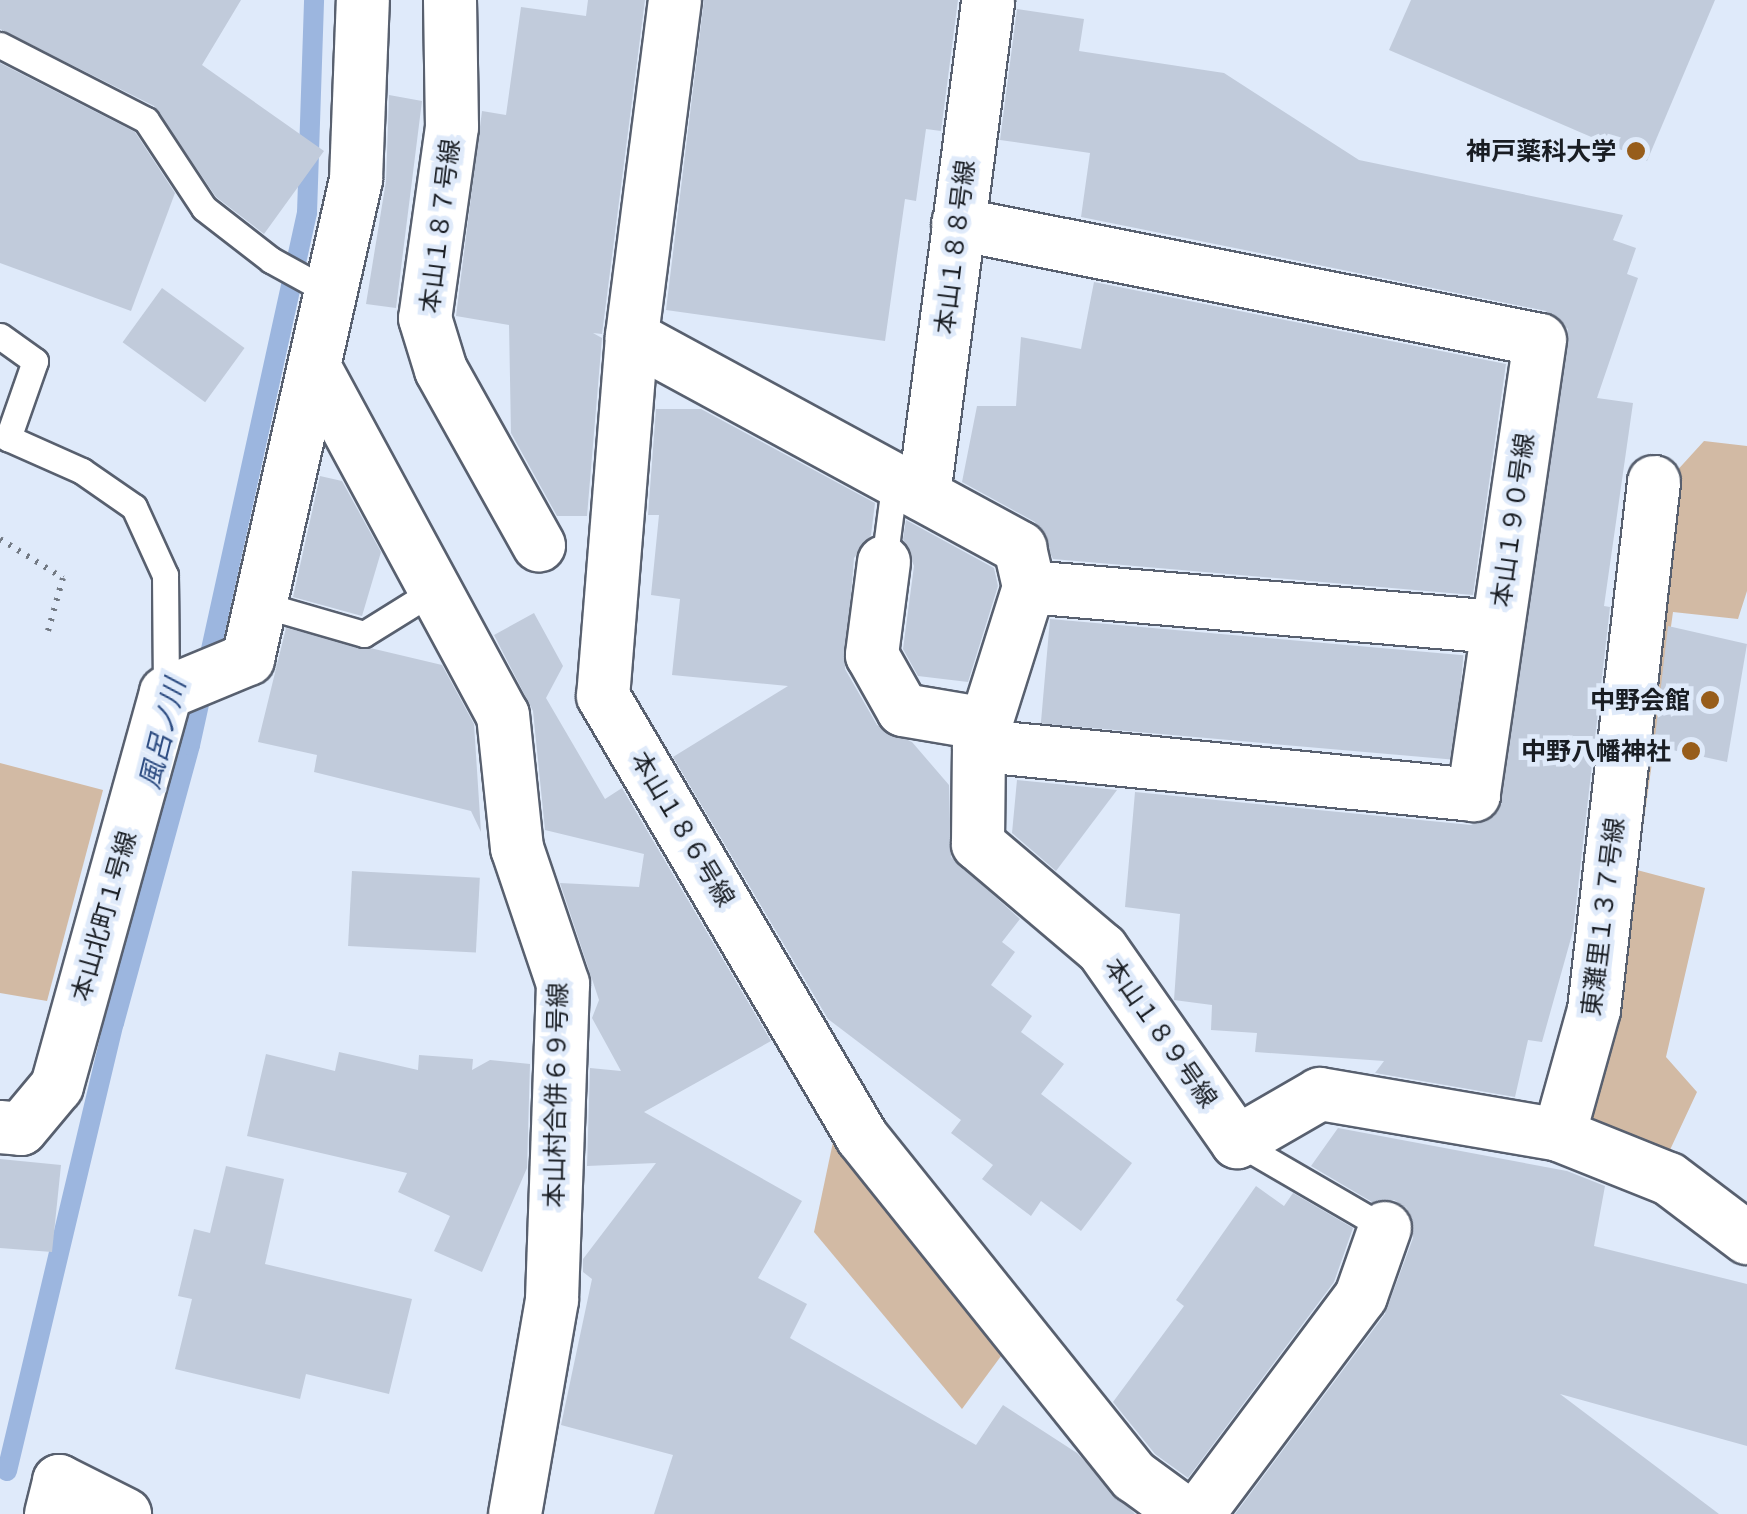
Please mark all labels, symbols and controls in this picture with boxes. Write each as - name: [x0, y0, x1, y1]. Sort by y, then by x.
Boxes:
- place label: 神戸薬科大学: [1466, 136, 1616, 166]
- street label: 本山１８７号線: [414, 137, 466, 315]
- marker: 神戸薬科大学: [1625, 140, 1647, 162]
- street label: 本山１８８号線: [929, 158, 981, 336]
- street label: 本山１９０号線: [1486, 431, 1540, 609]
- water label: 風呂ノ川: [133, 676, 193, 792]
- place label: 中野会館: [1590, 685, 1690, 715]
- marker: 中野会館: [1699, 689, 1721, 711]
- place label: 中野八幡神社: [1521, 736, 1671, 766]
- marker: 中野八幡神社: [1680, 740, 1702, 762]
- street label: 本山１８６号線: [625, 746, 741, 912]
- street label: 東灘里１３７号線: [1576, 816, 1630, 1018]
- street label: 本山北町１号線: [65, 828, 143, 1004]
- street label: 本山１８９号線: [1099, 953, 1223, 1113]
- street label: 本山村合併６９号線: [539, 982, 573, 1208]

